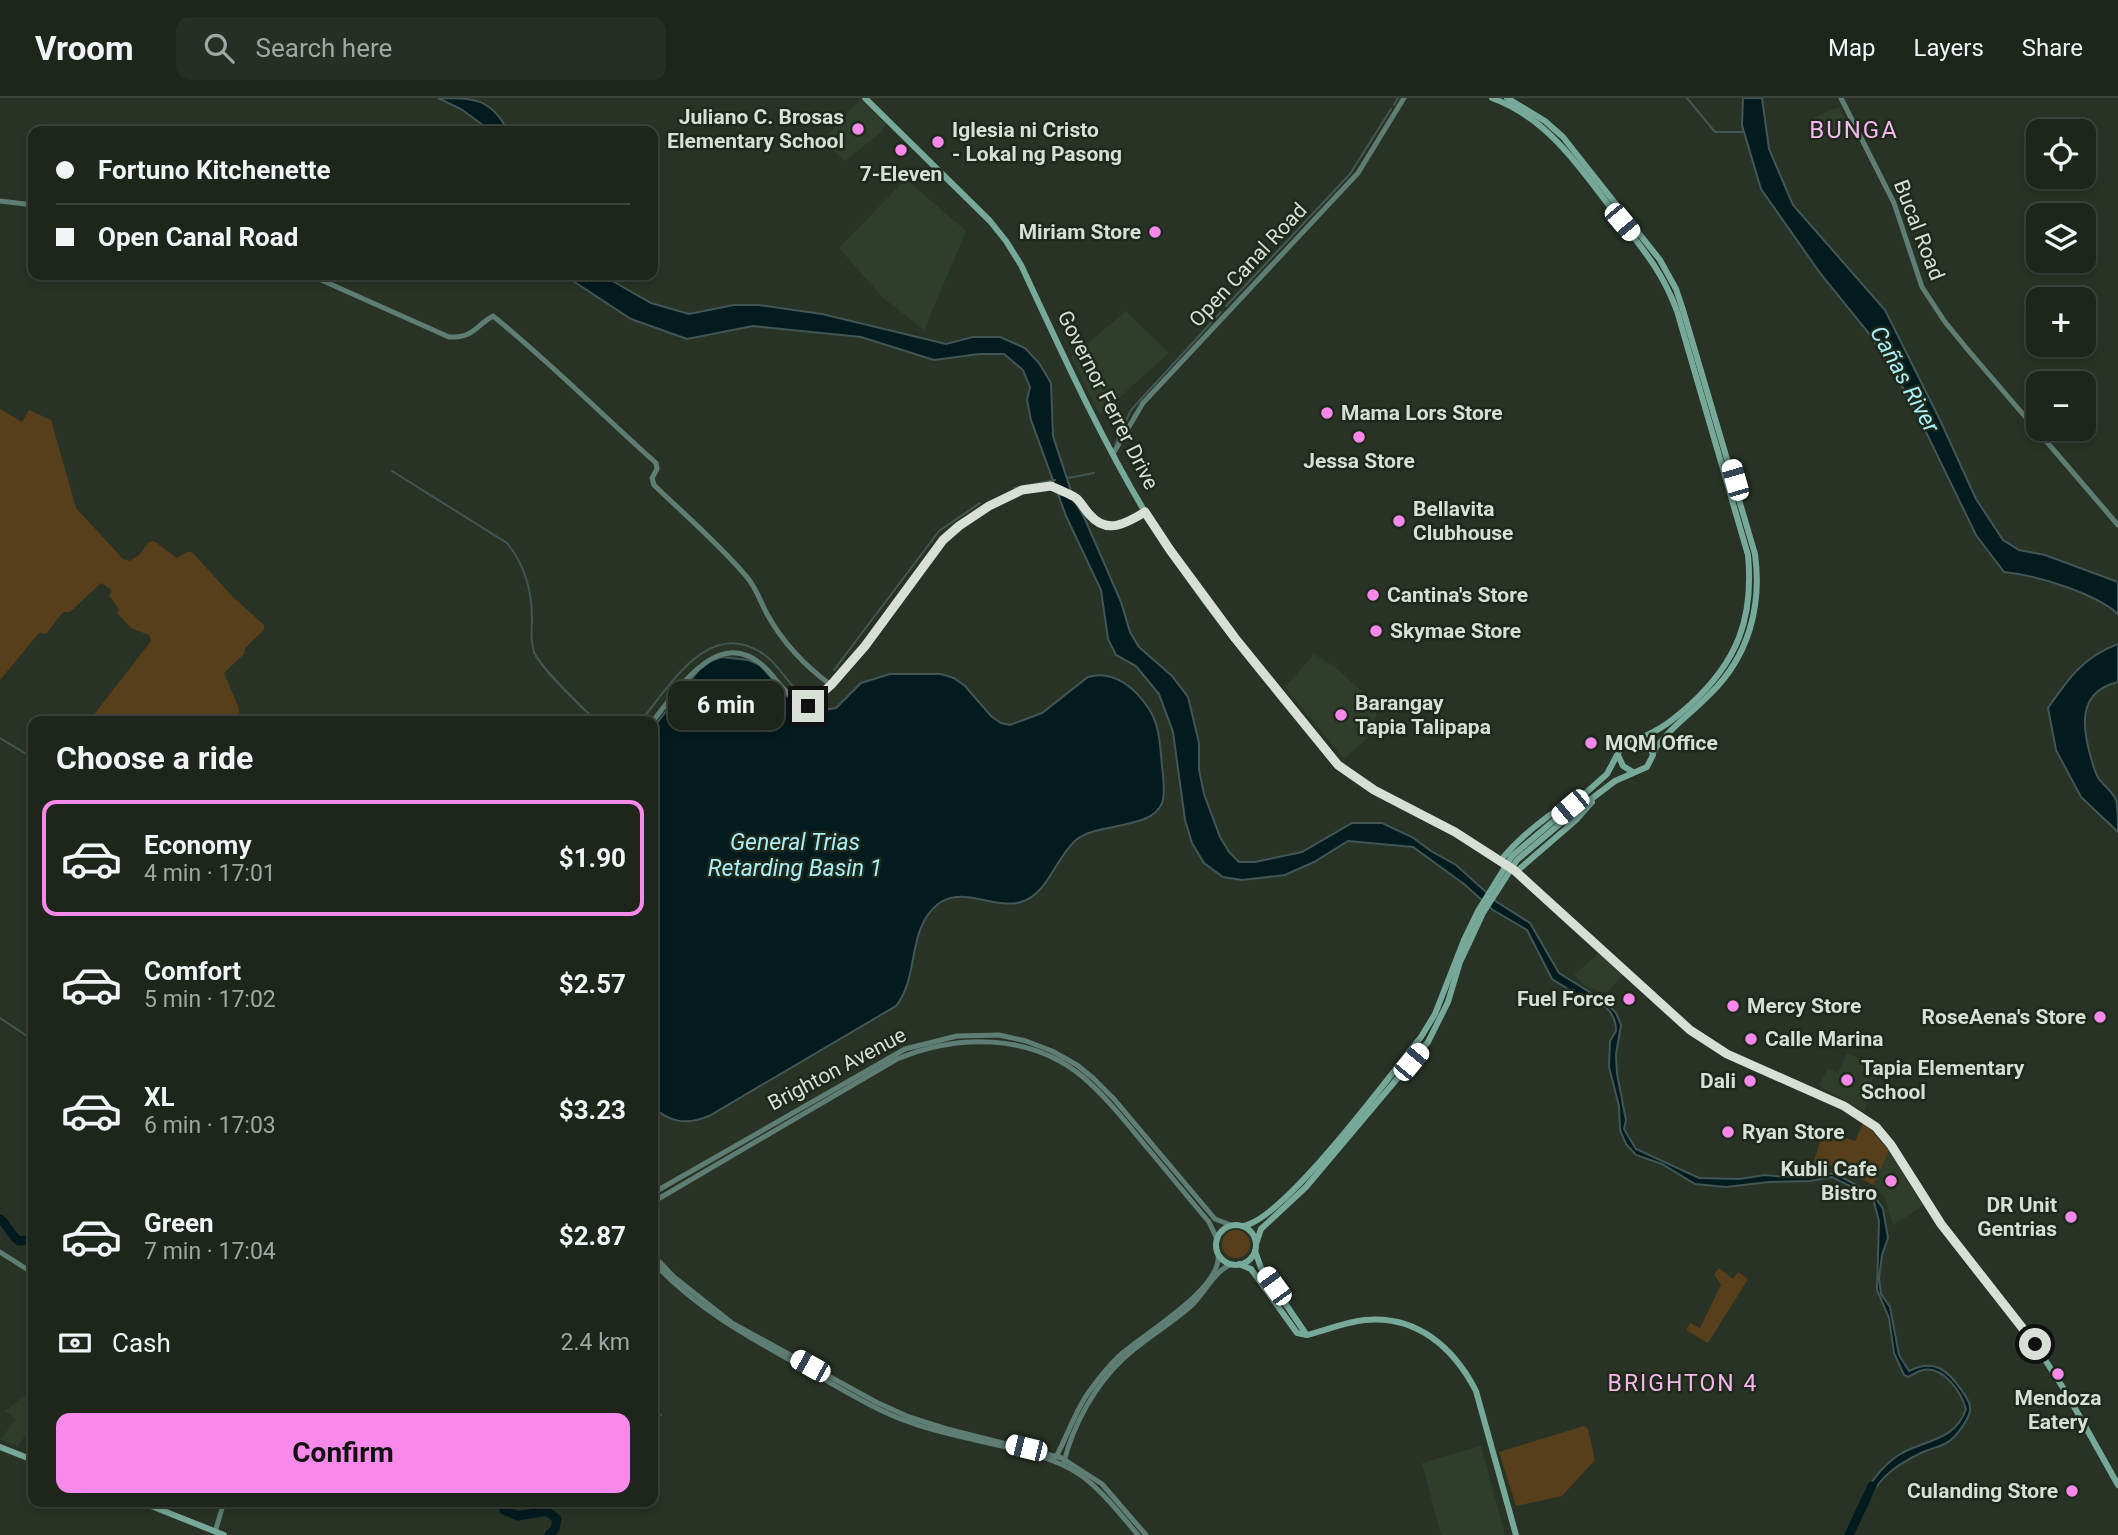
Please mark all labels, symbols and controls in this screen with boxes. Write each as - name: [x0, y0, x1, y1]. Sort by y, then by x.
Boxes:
- search box: [176, 17, 666, 80]
- text: Vroom: [35, 29, 134, 68]
- icon: search: [200, 29, 238, 67]
- text: Search here: [256, 33, 392, 63]
- text: Map: [1828, 34, 1876, 62]
- text: Layers: [1914, 34, 1984, 62]
- text: Share: [2022, 34, 2083, 62]
- place label: Juliano C. Brosas Elementary School: [667, 105, 844, 153]
- district label: BUNGA: [1809, 116, 1899, 144]
- place label: Iglesia ni Cristo - Lokal ng Pasong: [952, 118, 1122, 166]
- map controls: [2026, 119, 2096, 441]
- button: locate: [2026, 119, 2096, 189]
- marker: Juliano C. Brosas Elementary School: [850, 121, 866, 137]
- marker: Iglesia ni Cristo - Lokal ng Pasong: [930, 134, 946, 150]
- marker: 7-Eleven: [893, 142, 909, 158]
- text: Fortuno Kitchenette: [98, 155, 331, 185]
- place label: 7-Eleven: [860, 162, 942, 186]
- street label: Bucal Road: [1889, 176, 1949, 284]
- street label: Open Canal Road: [1184, 198, 1312, 332]
- car: [1601, 199, 1644, 245]
- button: layers: [2026, 203, 2096, 273]
- place label: Miriam Store: [1019, 220, 1141, 244]
- text: Open Canal Road: [98, 222, 298, 252]
- marker: Miriam Store: [1147, 224, 1163, 240]
- button: +: [2026, 287, 2096, 357]
- street label: Governor Ferrer Drive: [1052, 307, 1164, 493]
- water label: Cañas River: [1864, 321, 1946, 438]
- button: −: [2026, 371, 2096, 441]
- place label: Mama Lors Store: [1341, 401, 1503, 425]
- marker: Mama Lors Store: [1319, 405, 1335, 421]
- marker: Jessa Store: [1351, 429, 1367, 445]
- place label: Jessa Store: [1303, 449, 1415, 473]
- car: [1720, 457, 1751, 503]
- place label: Bellavita Clubhouse: [1413, 497, 1513, 545]
- marker: Bellavita Clubhouse: [1391, 513, 1407, 529]
- place label: Cantina's Store: [1387, 583, 1528, 607]
- marker: Cantina's Store: [1365, 587, 1381, 603]
- place label: Skymae Store: [1390, 619, 1521, 643]
- marker: Skymae Store: [1368, 623, 1384, 639]
- callout: 6 min: [668, 682, 784, 730]
- route end: [792, 690, 824, 722]
- place label: Barangay Tapia Talipapa: [1355, 691, 1491, 739]
- text: 6 min: [697, 692, 755, 719]
- marker: Barangay Tapia Talipapa: [1333, 707, 1349, 723]
- place label: MQM Office: [1605, 731, 1718, 755]
- marker: MQM Office: [1583, 735, 1599, 751]
- text: Choose a ride: [56, 739, 253, 777]
- car: [1548, 785, 1593, 829]
- icon: car: [60, 827, 123, 890]
- water label: General Trias Retarding Basin 1: [708, 829, 882, 882]
- text: Economy: [144, 830, 251, 860]
- text: $1.90: [559, 843, 626, 873]
- text: 4 min · 17:01: [144, 860, 276, 887]
- icon: car: [60, 953, 123, 1016]
- text: Comfort: [144, 956, 241, 986]
- text: $2.57: [559, 969, 626, 999]
- text: 5 min · 17:02: [144, 986, 276, 1013]
- place label: Fuel Force: [1517, 987, 1615, 1011]
- marker: Fuel Force: [1621, 991, 1637, 1007]
- place label: Mercy Store: [1747, 994, 1861, 1018]
- marker: Mercy Store: [1725, 998, 1741, 1014]
- place label: RoseAena's Store: [1922, 1005, 2086, 1029]
- marker: RoseAena's Store: [2092, 1009, 2108, 1025]
- street label: Brighton Avenue: [764, 1023, 910, 1115]
- place label: Calle Marina: [1765, 1027, 1884, 1051]
- marker: Calle Marina: [1743, 1031, 1759, 1047]
- car: [1390, 1039, 1433, 1085]
- place label: Tapia Elementary School: [1861, 1056, 2025, 1104]
- place label: Dali: [1700, 1069, 1736, 1093]
- marker: Tapia Elementary School: [1839, 1072, 1855, 1088]
- marker: Dali: [1742, 1073, 1758, 1089]
- icon: car: [60, 1079, 123, 1142]
- text: XL: [144, 1082, 175, 1112]
- text: $3.23: [559, 1095, 626, 1125]
- text: 6 min · 17:03: [144, 1112, 276, 1139]
- place label: Ryan Store: [1742, 1120, 1845, 1144]
- marker: Ryan Store: [1720, 1124, 1736, 1140]
- place label: Kubli Cafe Bistro: [1780, 1157, 1877, 1205]
- marker: Kubli Cafe Bistro: [1883, 1173, 1899, 1189]
- place label: DR Unit Gentrias: [1977, 1193, 2057, 1241]
- icon: car: [60, 1205, 123, 1268]
- text: Green: [144, 1208, 214, 1238]
- marker: DR Unit Gentrias: [2063, 1209, 2079, 1225]
- text: $2.87: [559, 1221, 626, 1251]
- text: 7 min · 17:04: [144, 1238, 276, 1265]
- car: [1254, 1263, 1295, 1309]
- icon: cash: [56, 1324, 94, 1362]
- text: Cash: [112, 1328, 171, 1358]
- route start: [2019, 1328, 2051, 1360]
- text: 2.4 km: [561, 1329, 630, 1356]
- car: [787, 1347, 834, 1385]
- marker: Mendoza Eatery: [2050, 1366, 2066, 1382]
- district label: BRIGHTON 4: [1608, 1370, 1758, 1397]
- place label: Mendoza Eatery: [2015, 1386, 2101, 1434]
- button: Confirm: [56, 1413, 630, 1493]
- car: [1004, 1433, 1049, 1463]
- place label: Culanding Store: [1907, 1479, 2058, 1503]
- marker: Culanding Store: [2064, 1483, 2080, 1499]

